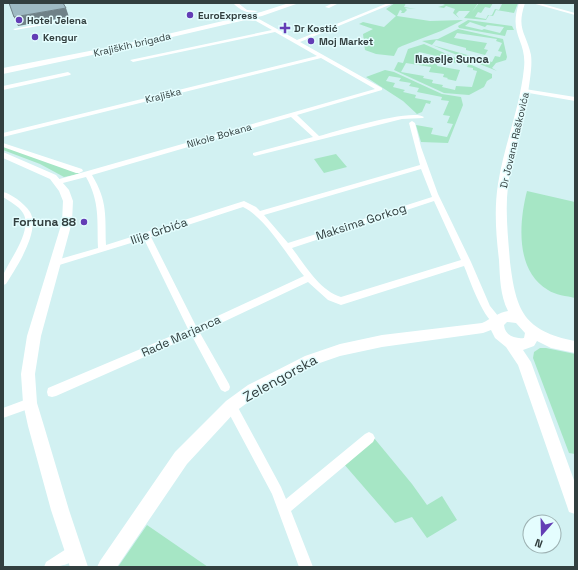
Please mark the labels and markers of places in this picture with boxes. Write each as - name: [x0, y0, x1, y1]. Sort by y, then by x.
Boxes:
- place label: EuroExpress: [198, 9, 257, 22]
- marker: EuroExpress: [185, 10, 195, 20]
- place label: Hotel Jelena: [27, 14, 87, 27]
- marker: Hotel Jelena: [14, 15, 24, 25]
- marker: Dr Kostić: [279, 22, 291, 34]
- place label: Dr Kostić: [294, 22, 338, 35]
- place label: Kengur: [43, 31, 78, 44]
- marker: Kengur: [30, 32, 40, 42]
- place label: Moj Market: [319, 35, 374, 48]
- marker: Moj Market: [306, 36, 316, 46]
- place label: Fortuna 88: [13, 214, 76, 230]
- marker: Fortuna 88: [79, 217, 89, 227]

